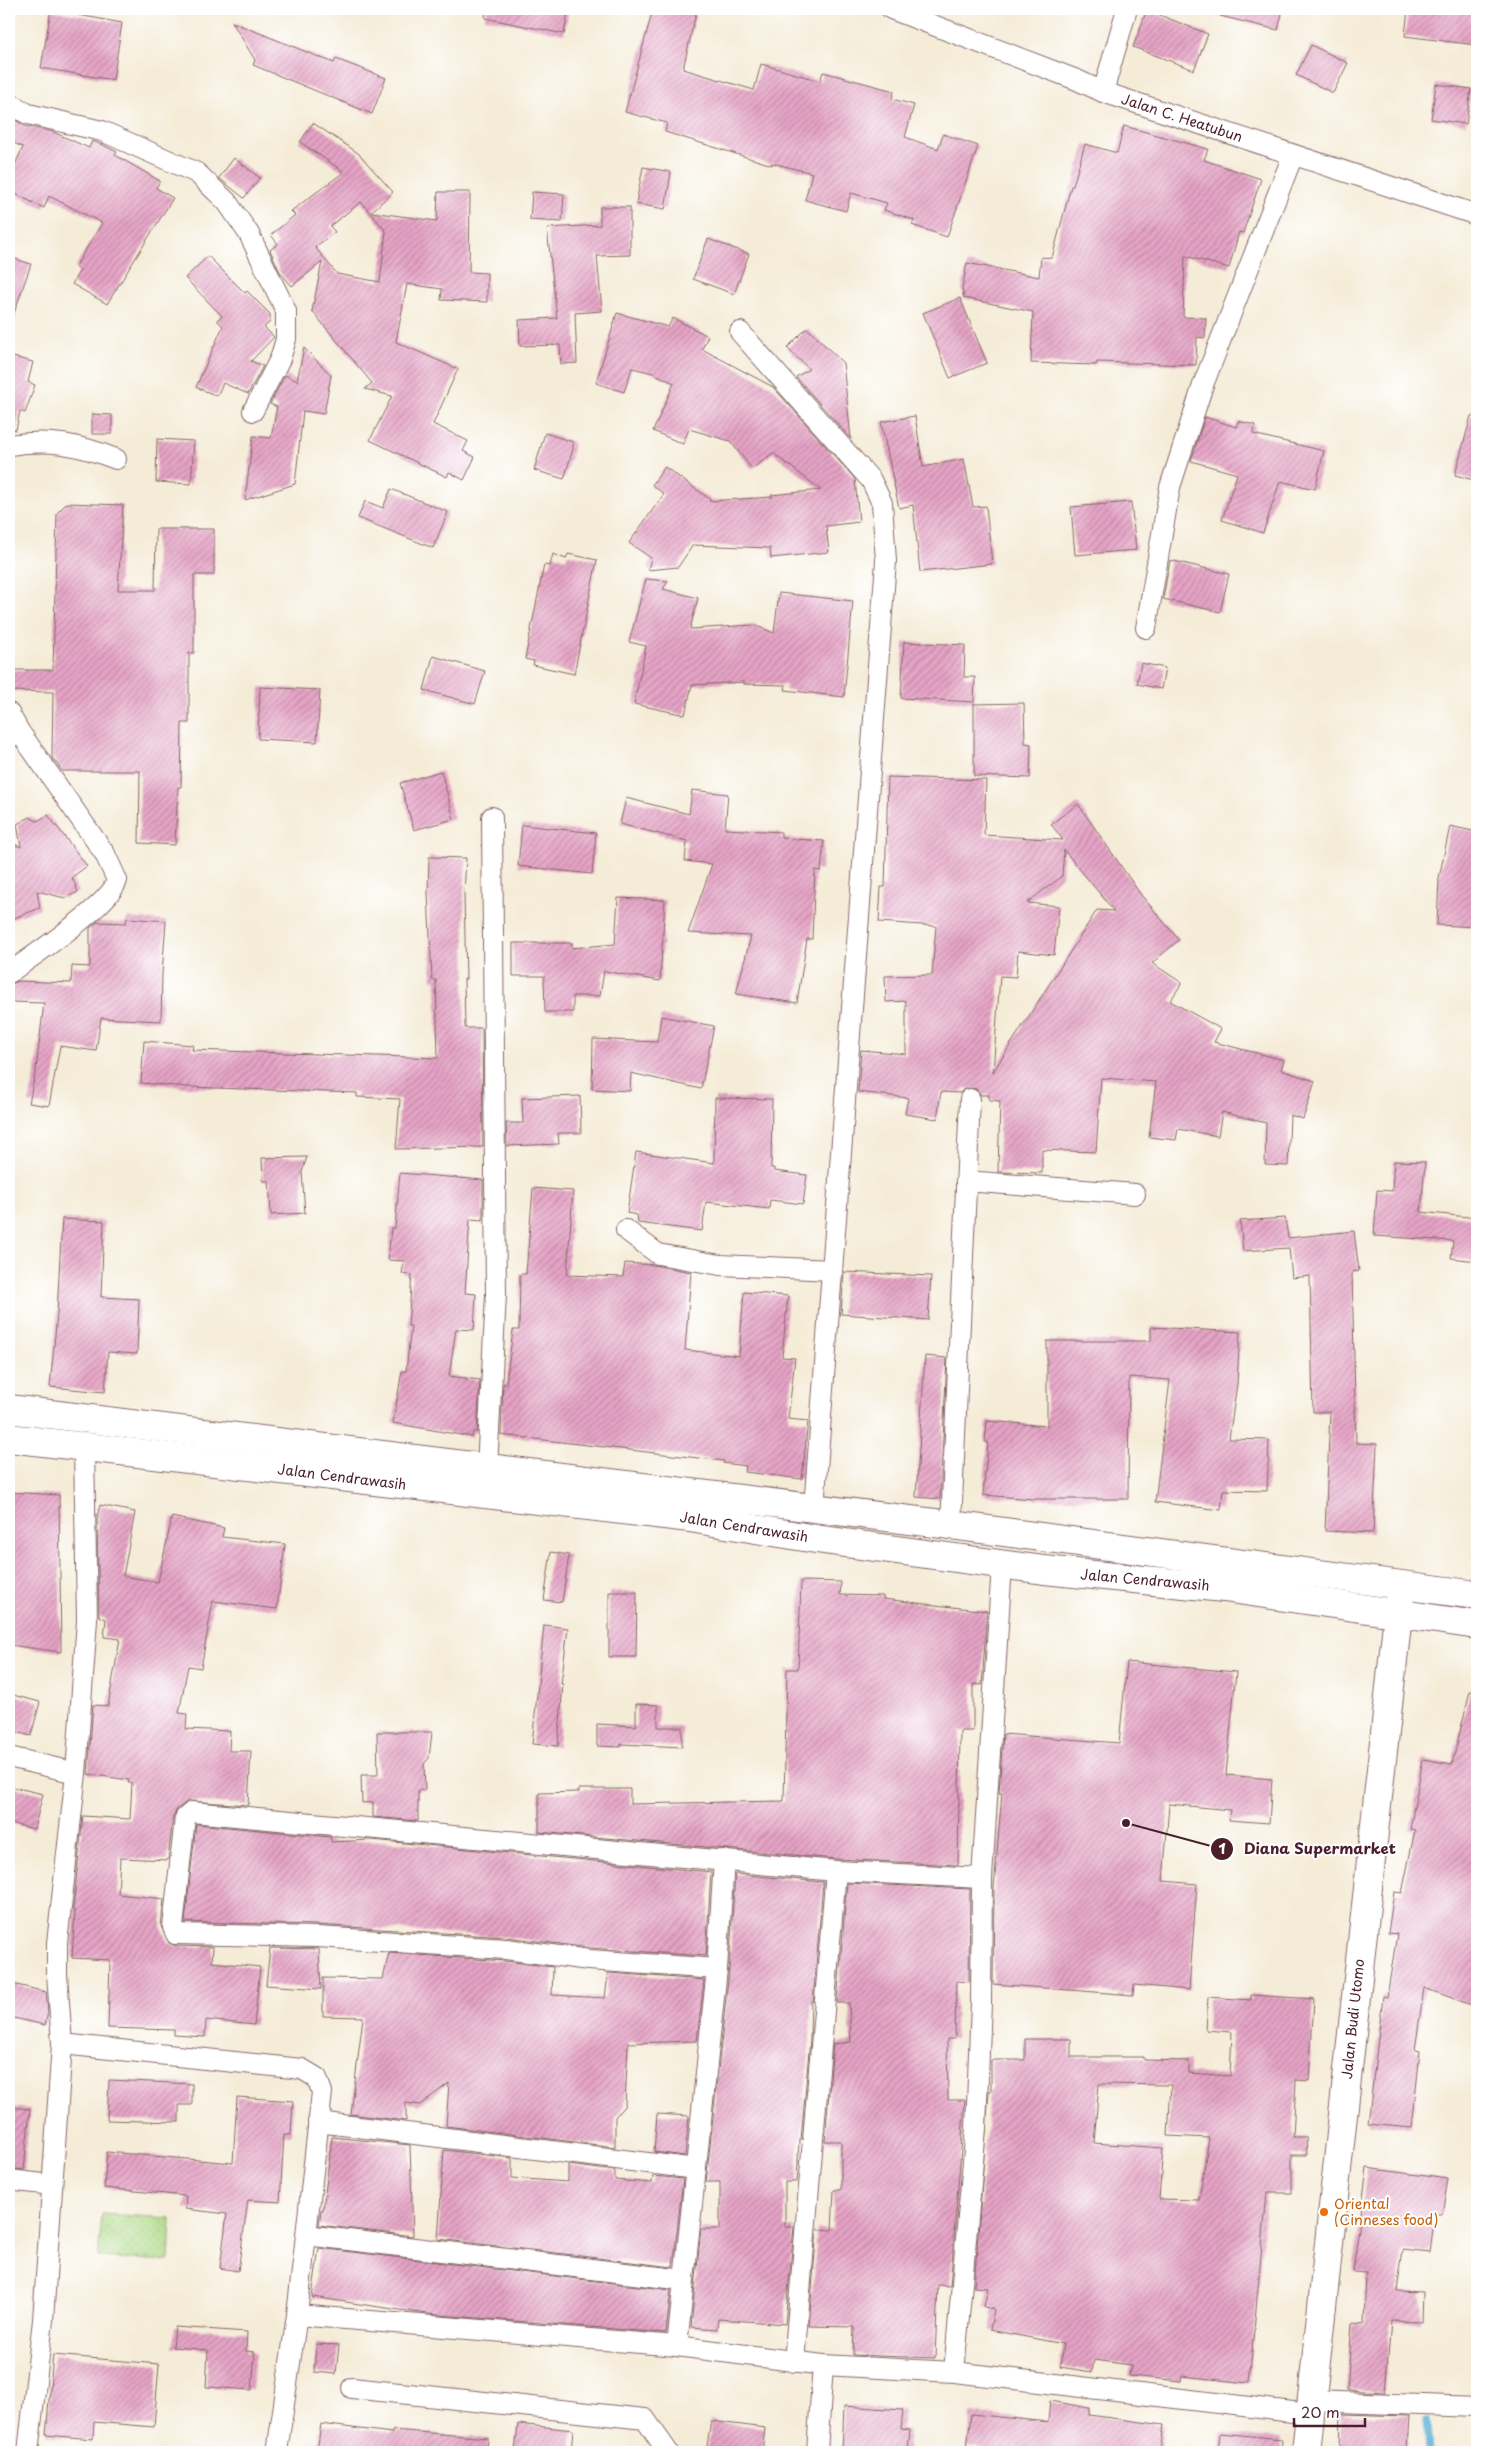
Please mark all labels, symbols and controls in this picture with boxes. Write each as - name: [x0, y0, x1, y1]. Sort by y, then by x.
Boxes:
- street label: Jalan C. Heatubun: [1119, 88, 1245, 147]
- street label: Jalan Cendrawasih: [276, 1458, 408, 1495]
- street label: Jalan Cendrawasih: [678, 1506, 810, 1547]
- street label: Jalan Cendrawasih: [1080, 1563, 1211, 1596]
- callout: Diana Supermarket: [1210, 1834, 1406, 1864]
- text: 1: [1218, 1836, 1226, 1859]
- text: Diana Supermarket: [1244, 1836, 1396, 1859]
- street label: Jalan Budi Utomo: [1336, 1958, 1369, 2080]
- place label: Oriental (Cinneses food): [1334, 2193, 1438, 2230]
- marker: Oriental (Cinneses food): [1318, 2206, 1330, 2218]
- scale bar: [1294, 2396, 1365, 2428]
- text: 20 m: [1301, 2400, 1340, 2423]

